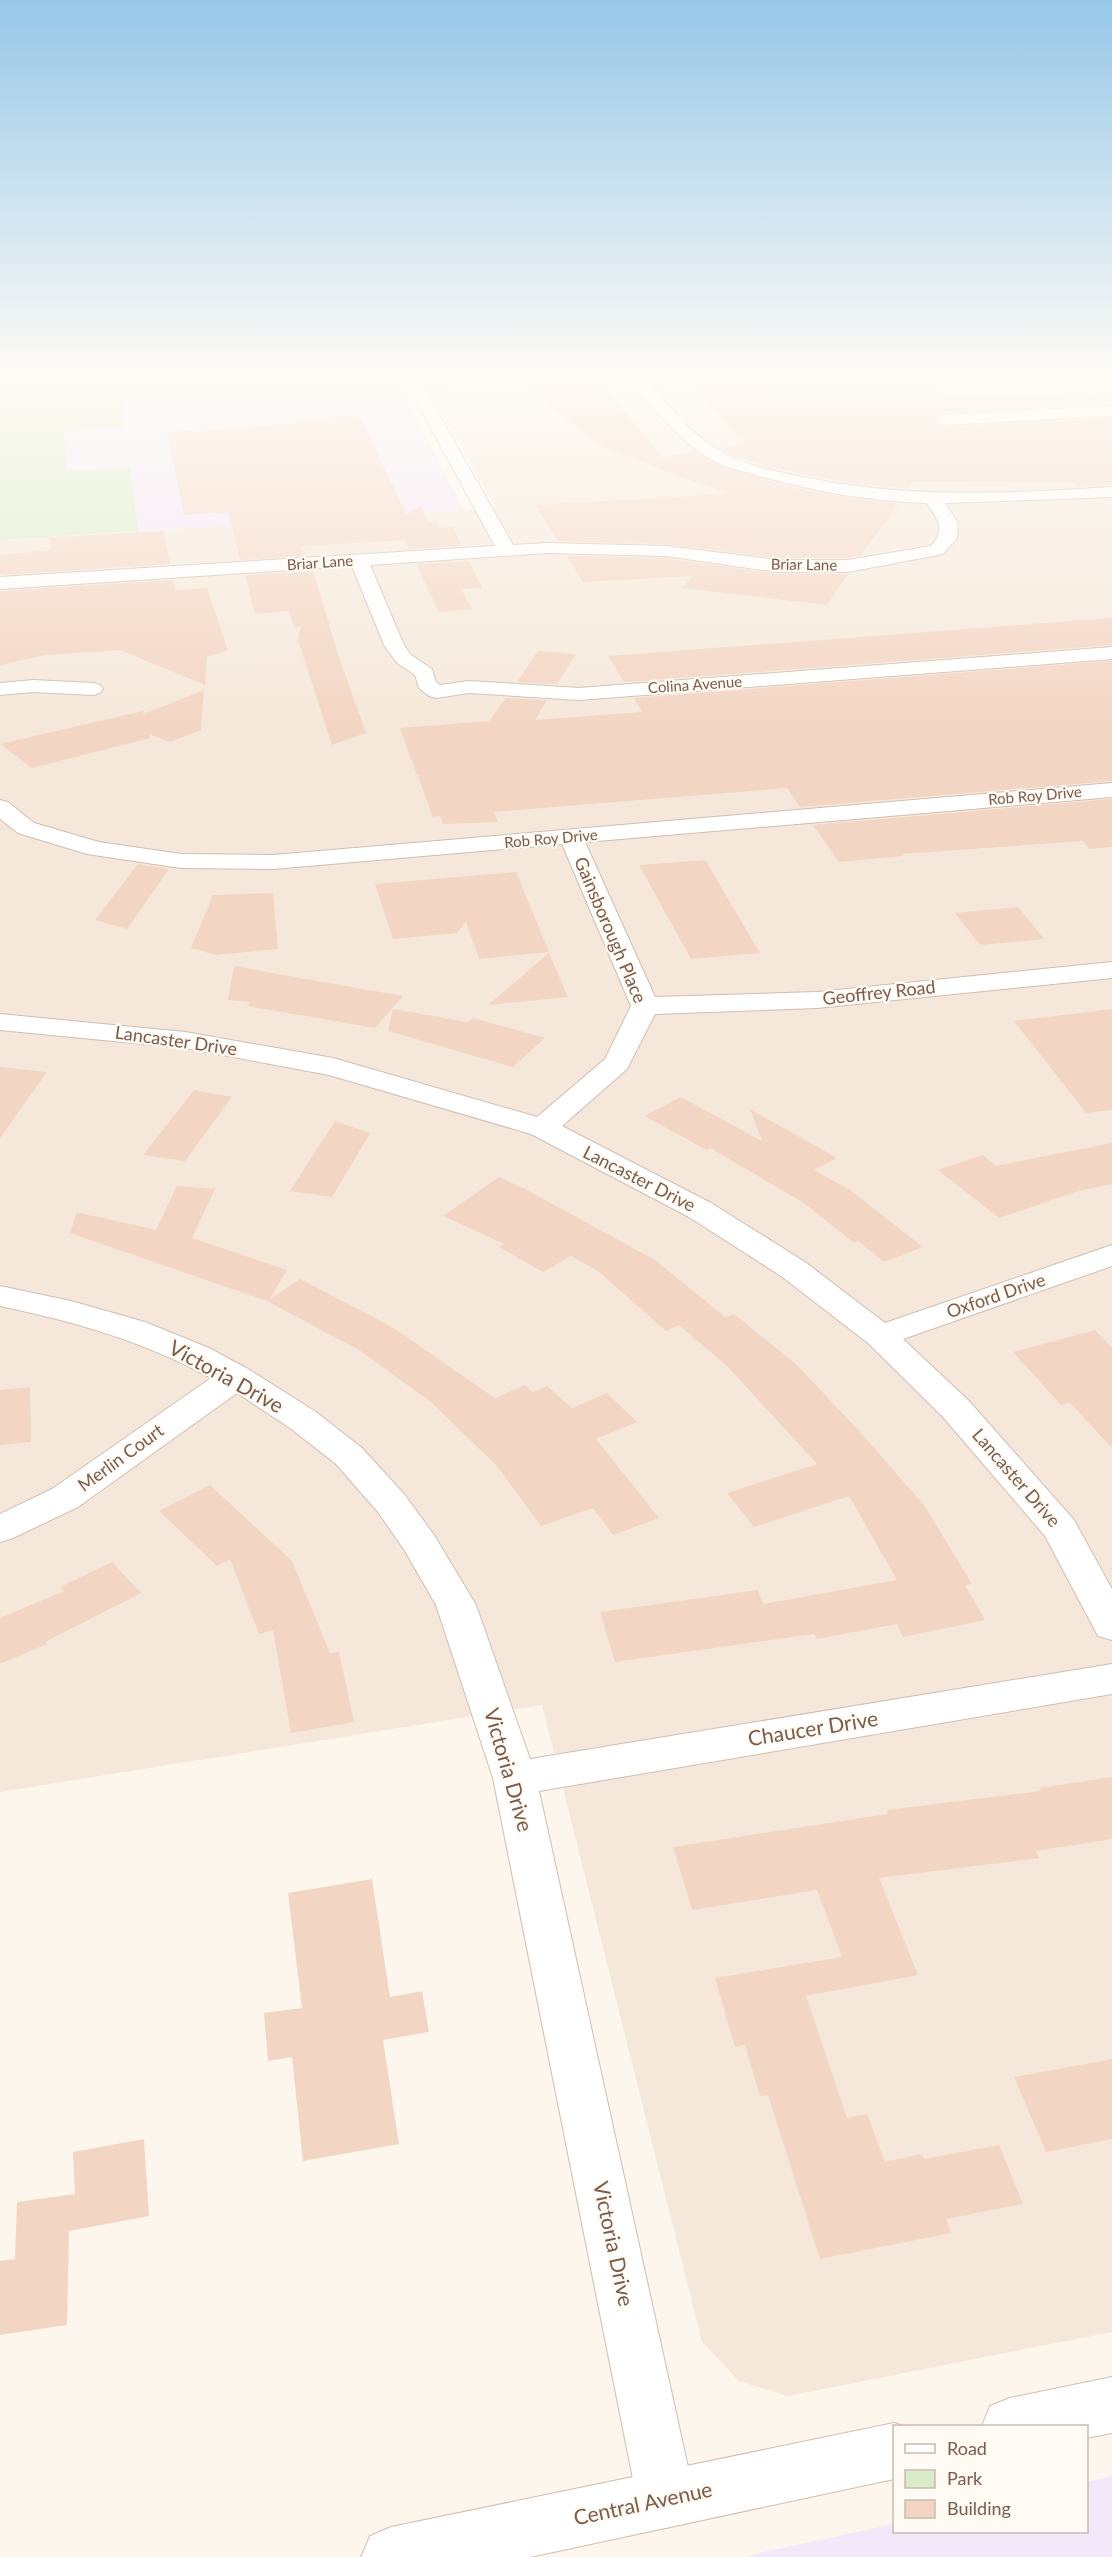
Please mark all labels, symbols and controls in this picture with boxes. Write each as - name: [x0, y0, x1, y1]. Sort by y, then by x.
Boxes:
- street label: Briar Lane: [286, 551, 354, 573]
- street label: Briar Lane: [771, 554, 837, 574]
- street label: Colina Avenue: [647, 672, 743, 696]
- street label: Rob Roy Drive: [987, 782, 1082, 808]
- street label: Rob Roy Drive: [503, 825, 598, 851]
- street label: Gainsborough Place: [570, 853, 652, 1006]
- street label: Geoffrey Road: [821, 975, 936, 1009]
- street label: Lancaster Drive: [114, 1021, 239, 1059]
- street label: Lancaster Drive: [580, 1140, 699, 1216]
- street label: Oxford Drive: [943, 1268, 1048, 1322]
- street label: Victoria Drive: [165, 1334, 288, 1417]
- street label: Merlin Court: [73, 1418, 168, 1496]
- street label: Lancaster Drive: [968, 1424, 1065, 1531]
- street label: Victoria Drive: [480, 1705, 539, 1834]
- street label: Chaucer Drive: [746, 1705, 880, 1750]
- street label: Victoria Drive: [589, 2179, 640, 2309]
- legend: [893, 2425, 1088, 2533]
- text: Road: [947, 2437, 987, 2459]
- text: Park: [947, 2467, 983, 2489]
- street label: Central Avenue: [571, 2476, 714, 2529]
- text: Building: [947, 2497, 1011, 2519]

